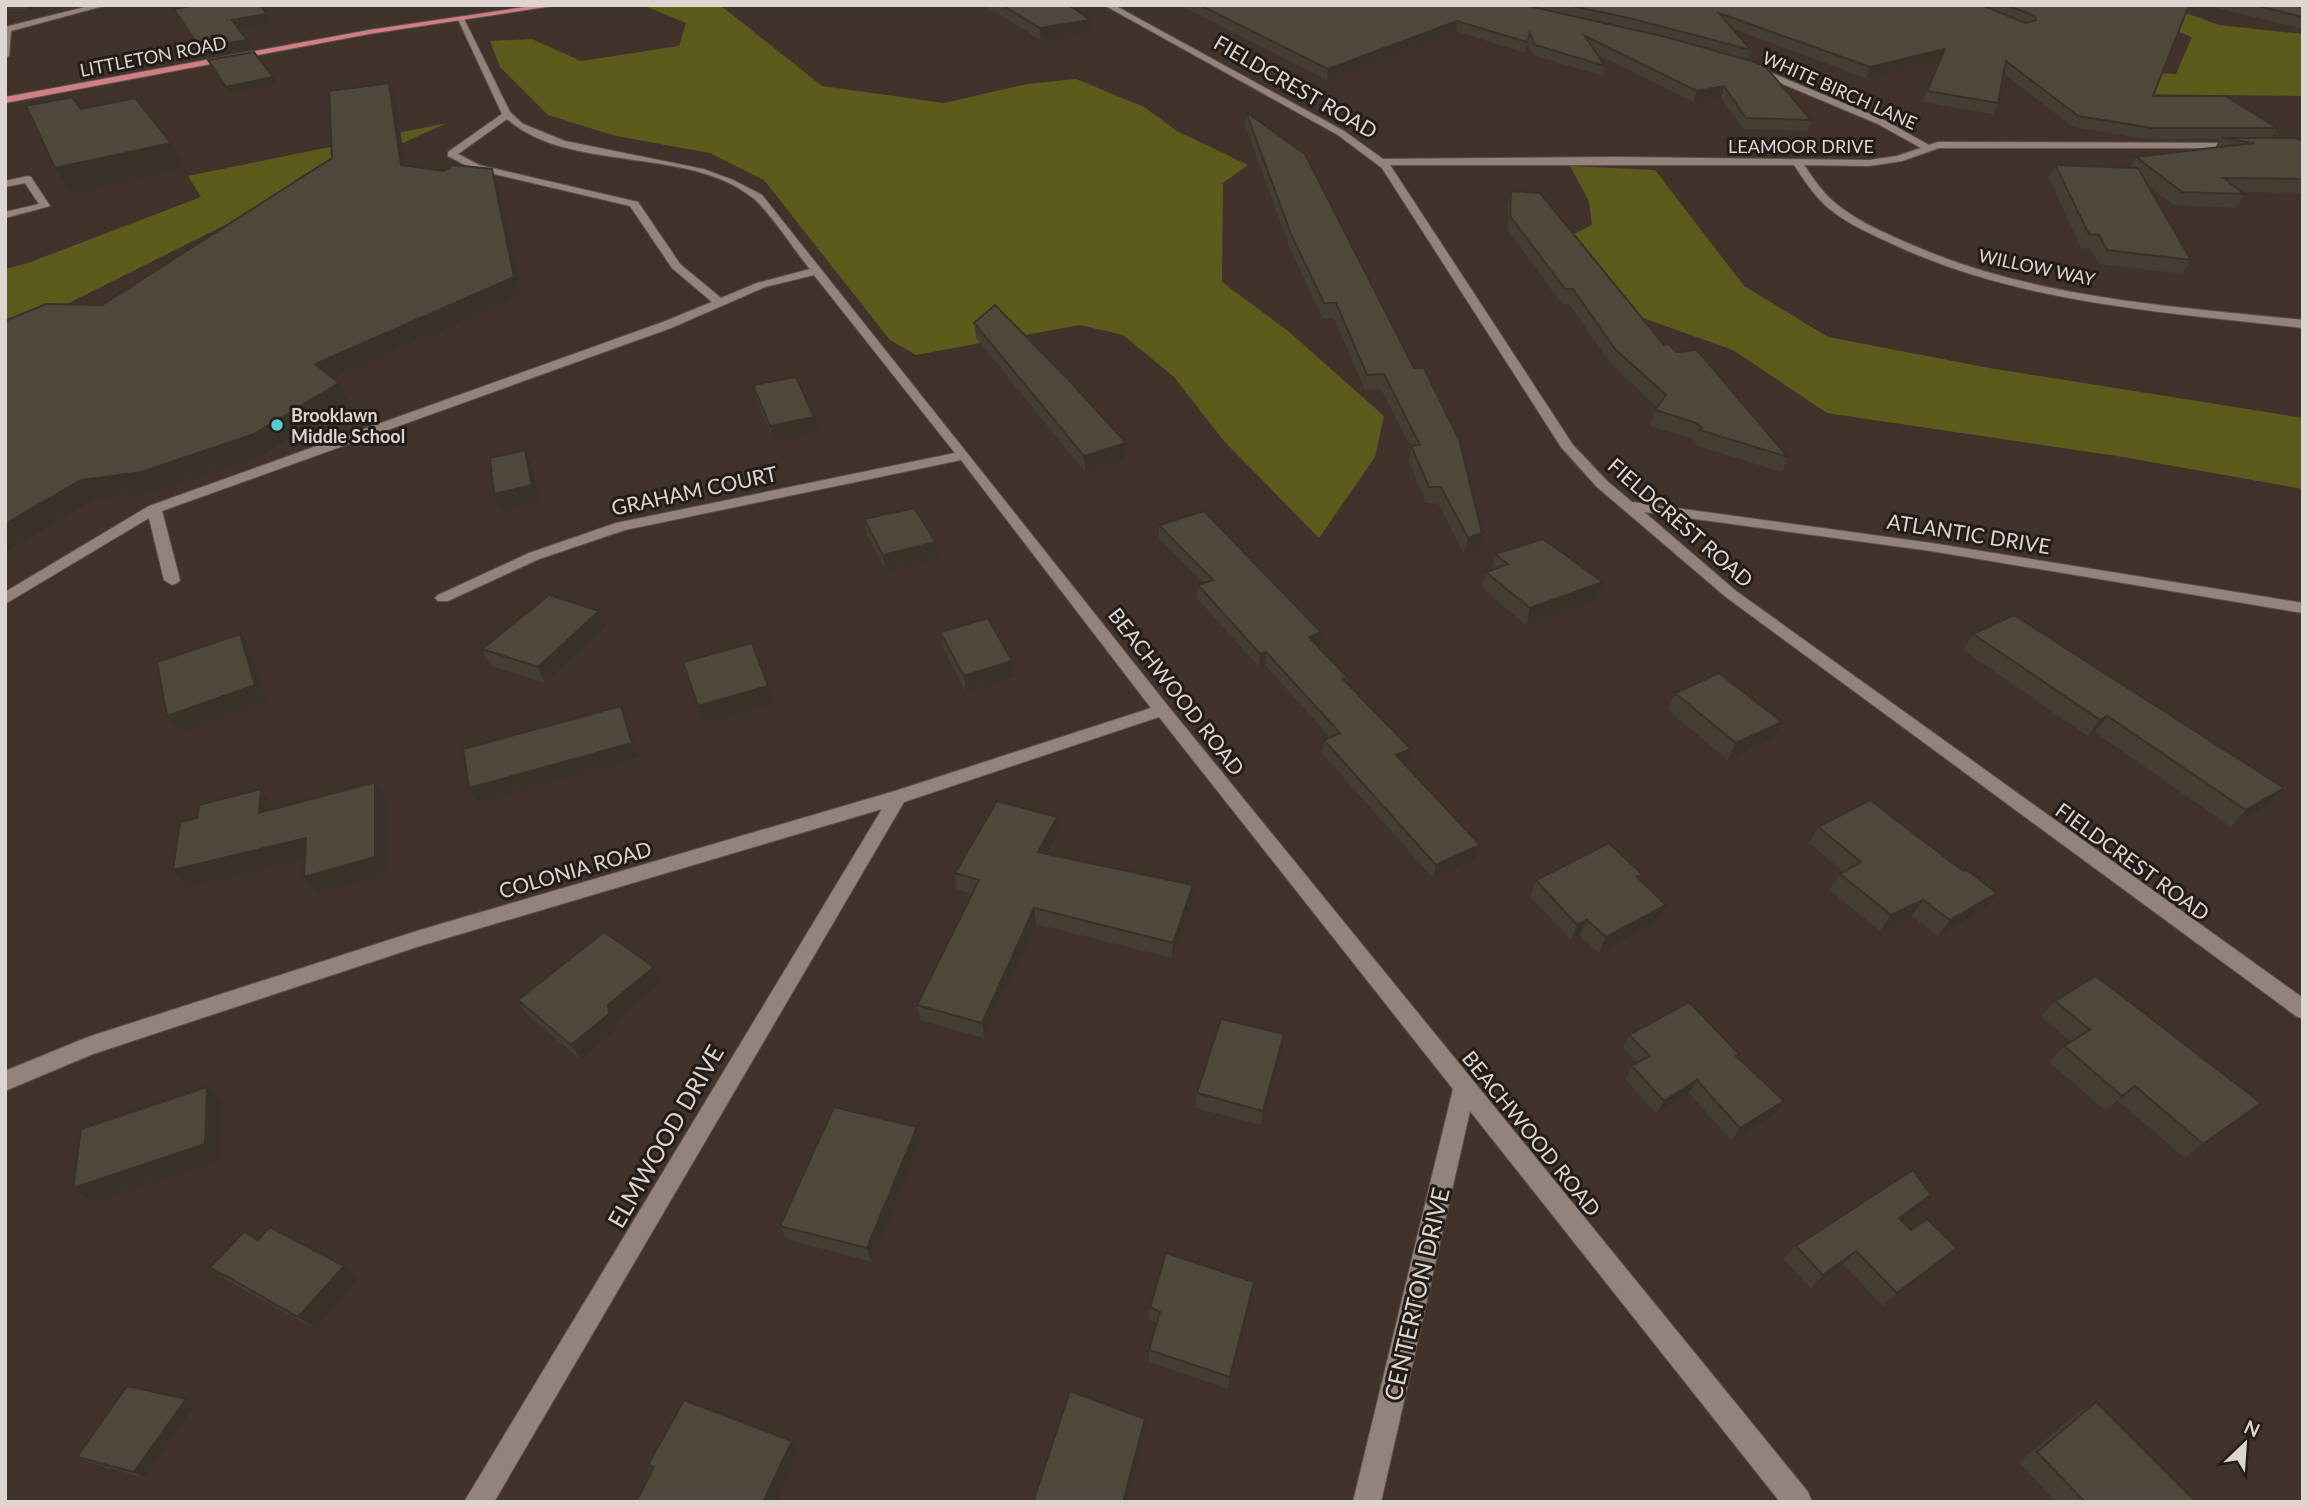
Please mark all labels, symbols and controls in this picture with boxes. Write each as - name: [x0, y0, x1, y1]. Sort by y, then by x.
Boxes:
- street label: FIELDCREST ROAD: [1210, 29, 1382, 143]
- street label: LITTLETON ROAD: [78, 31, 228, 81]
- street label: WHITE BIRCH LANE: [1759, 46, 1921, 134]
- street label: LEAMOOR DRIVE: [1728, 135, 1874, 157]
- street label: WILLOW WAY: [1977, 244, 2098, 290]
- place label: Brooklawn Middle School: [291, 404, 405, 447]
- marker: Brooklawn Middle School: [269, 417, 285, 433]
- street label: FIELDCREST ROAD: [1603, 452, 1759, 592]
- street label: GRAHAM COURT: [609, 460, 780, 520]
- street label: ATLANTIC DRIVE: [1885, 508, 2053, 558]
- street label: BEACHWOOD ROAD: [1104, 602, 1250, 780]
- street label: FIELDCREST ROAD: [2051, 797, 2215, 925]
- street label: COLONIA ROAD: [496, 835, 654, 903]
- street label: ELMWOOD DRIVE: [601, 1040, 729, 1232]
- street label: BEACHWOOD ROAD: [1458, 1045, 1606, 1221]
- street label: CENTERTON DRIVE: [1377, 1185, 1455, 1403]
- north arrow: [2210, 1409, 2280, 1479]
- text: N: [2241, 1415, 2264, 1442]

